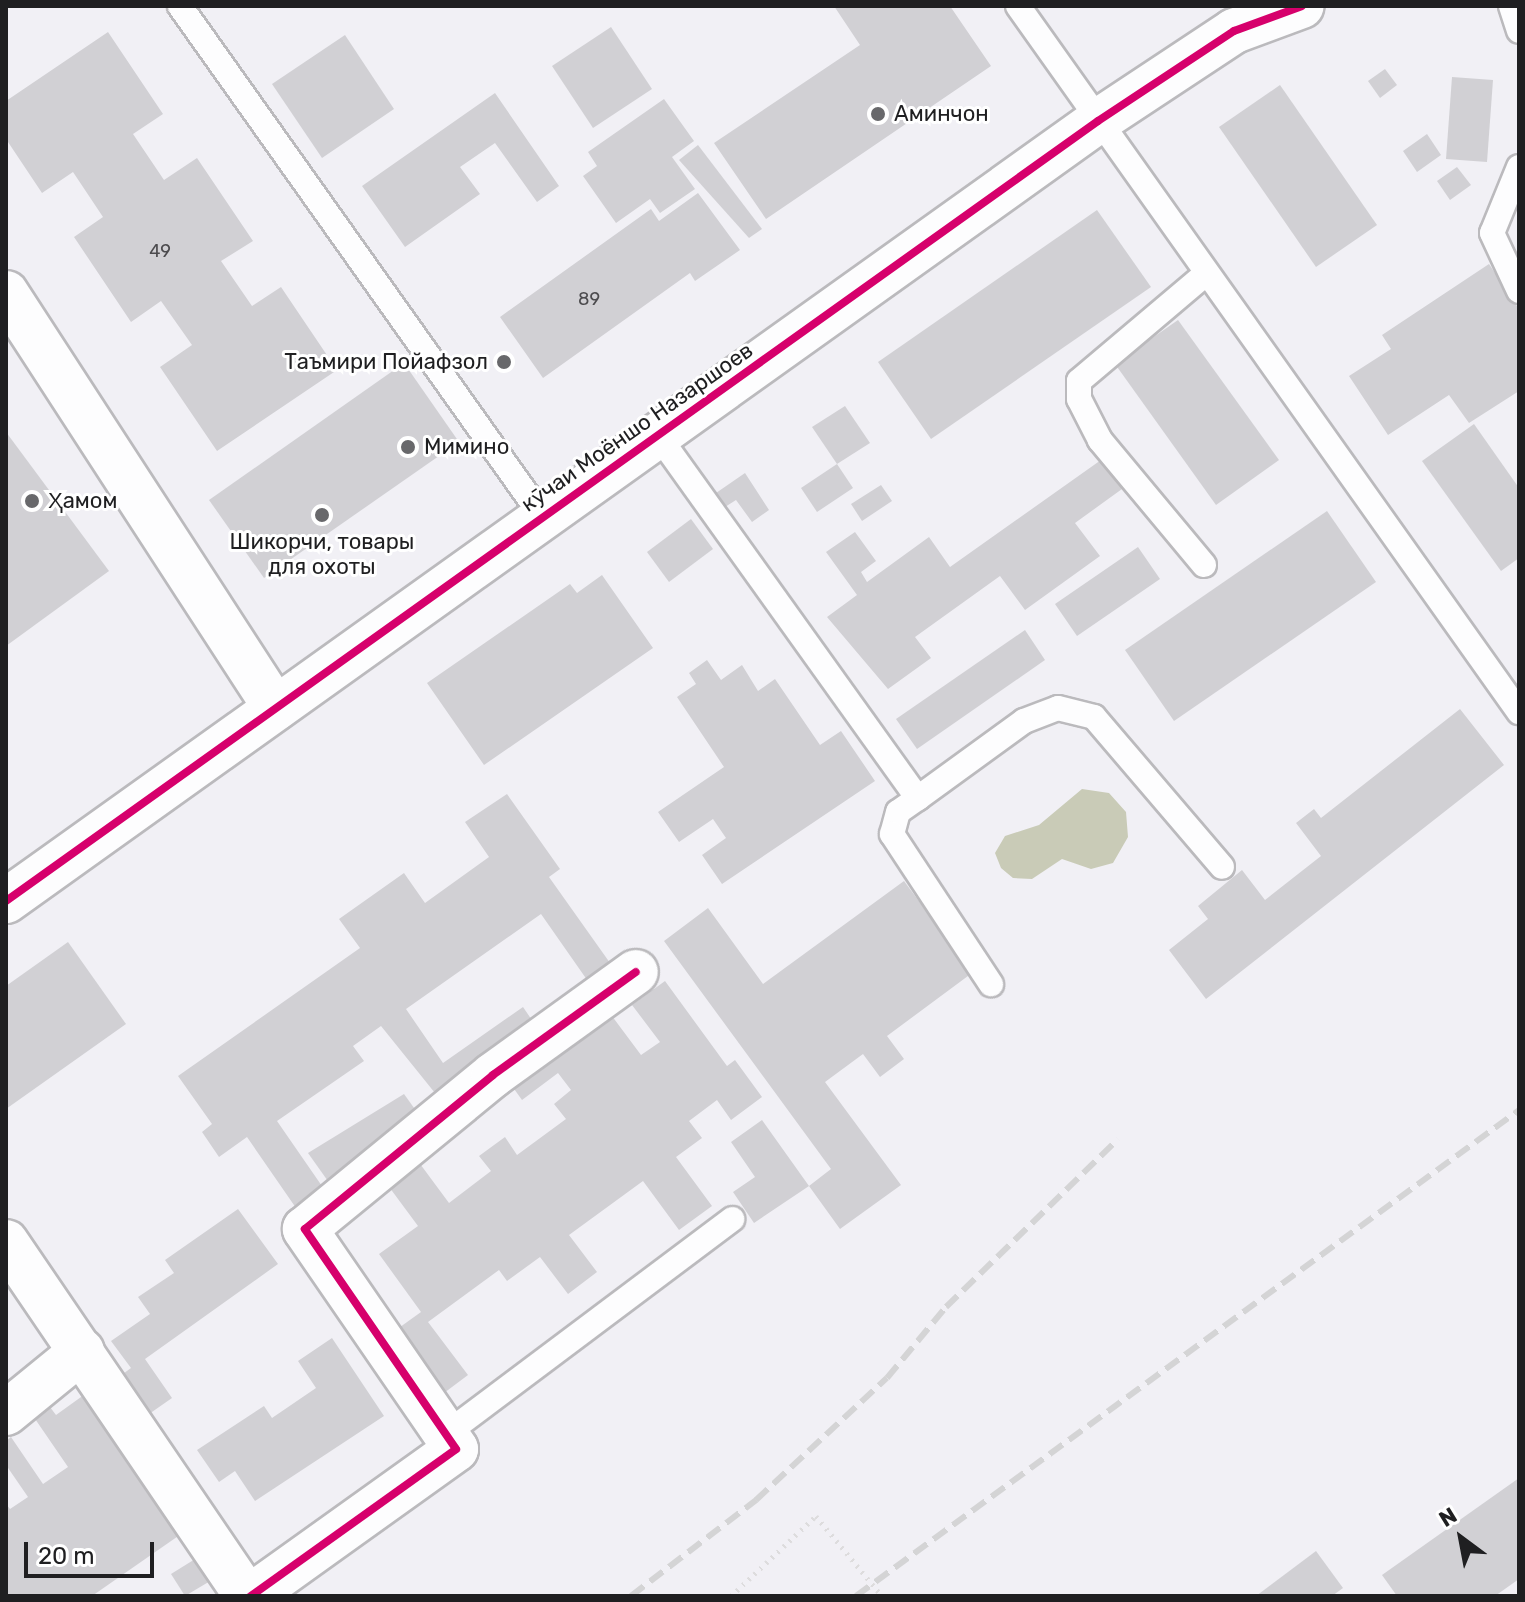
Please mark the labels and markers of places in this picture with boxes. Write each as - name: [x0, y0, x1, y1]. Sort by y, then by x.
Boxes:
- place label: Аминчон: [894, 101, 989, 127]
- marker: Аминчон: [869, 105, 887, 123]
- place label: Таъмири Пойафзол: [284, 349, 488, 375]
- marker: Таъмири Пойафзол: [495, 353, 513, 371]
- place label: Мимино: [424, 434, 509, 460]
- marker: Мимино: [399, 438, 417, 456]
- place label: Ҳамом: [48, 488, 117, 514]
- marker: Ҳамом: [23, 492, 41, 510]
- marker: Шикорчи, товары для охоты: [313, 506, 331, 524]
- place label: Шикорчи, товары для охоты: [230, 528, 414, 580]

